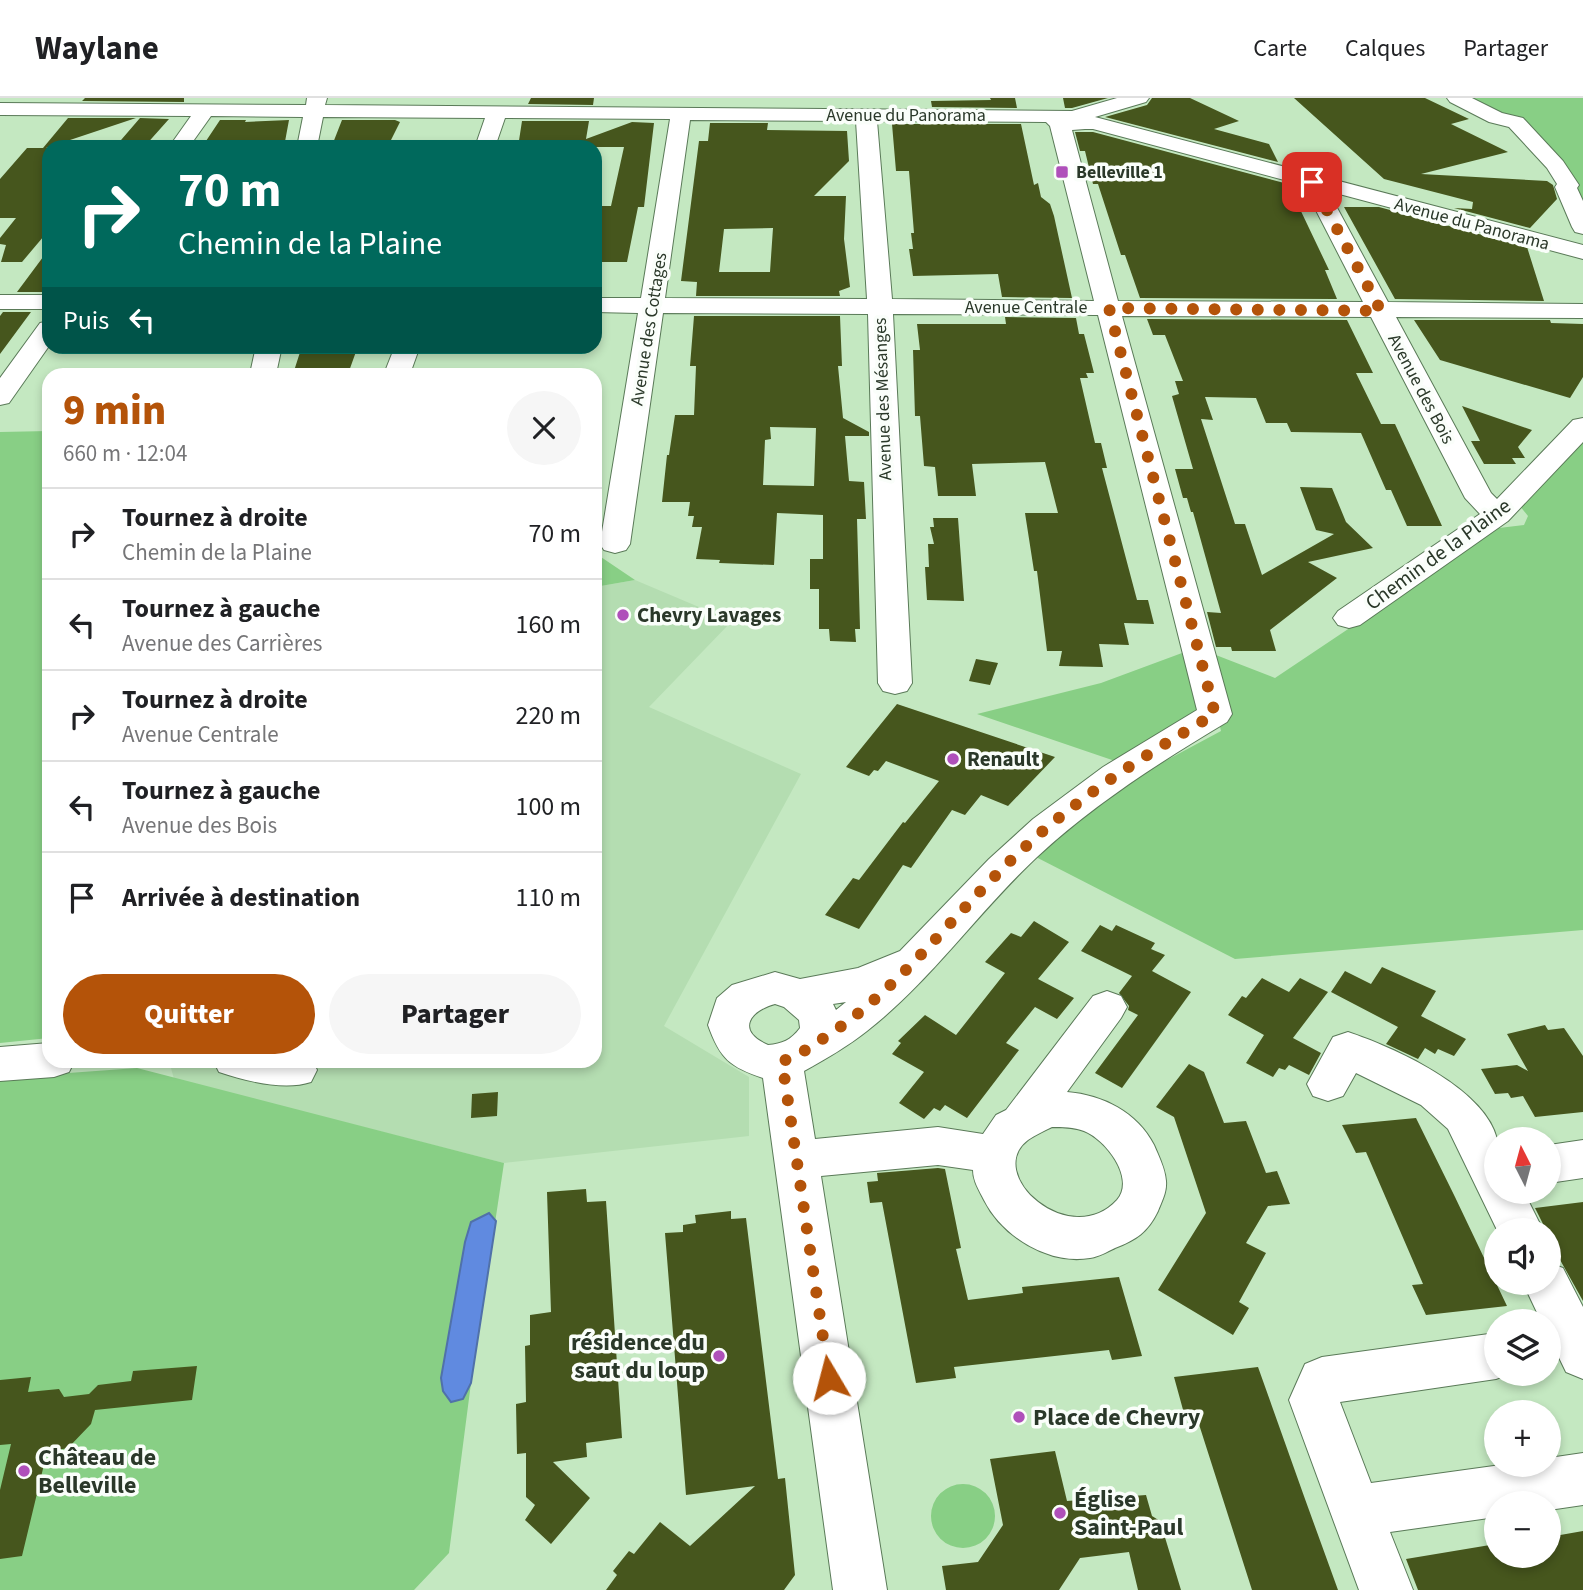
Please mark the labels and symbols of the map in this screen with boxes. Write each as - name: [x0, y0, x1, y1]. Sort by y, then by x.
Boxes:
- street label: Avenue du Panorama: [826, 103, 986, 128]
- pin: [1282, 152, 1342, 212]
- place label: Belleville 1: [1076, 160, 1163, 185]
- marker: Belleville 1: [1054, 164, 1070, 180]
- street label: Avenue du Panorama: [1392, 191, 1552, 257]
- street label: Avenue des Cottages: [625, 251, 673, 407]
- street label: Avenue Centrale: [965, 295, 1087, 320]
- street label: Avenue des Mésanges: [868, 317, 898, 481]
- street label: Avenue des Bois: [1381, 330, 1461, 448]
- street label: Chemin de la Plaine: [1359, 491, 1517, 617]
- place label: Chevry Lavages: [637, 600, 781, 630]
- marker: Chevry Lavages: [615, 607, 631, 623]
- place label: Renault: [967, 744, 1040, 774]
- marker: Renault: [945, 751, 961, 767]
- north arrow: [1484, 1127, 1561, 1204]
- place label: résidence du saut du loup: [571, 1325, 705, 1388]
- position arrow: [792, 1341, 866, 1415]
- marker: résidence du saut du loup: [711, 1348, 727, 1364]
- place label: Place de Chevry: [1033, 1400, 1201, 1435]
- marker: Place de Chevry: [1011, 1409, 1027, 1425]
- place label: Château de Belleville: [38, 1440, 156, 1503]
- marker: Château de Belleville: [16, 1463, 32, 1479]
- place label: Église Saint-Paul: [1074, 1482, 1183, 1545]
- marker: Église Saint-Paul: [1052, 1505, 1068, 1521]

